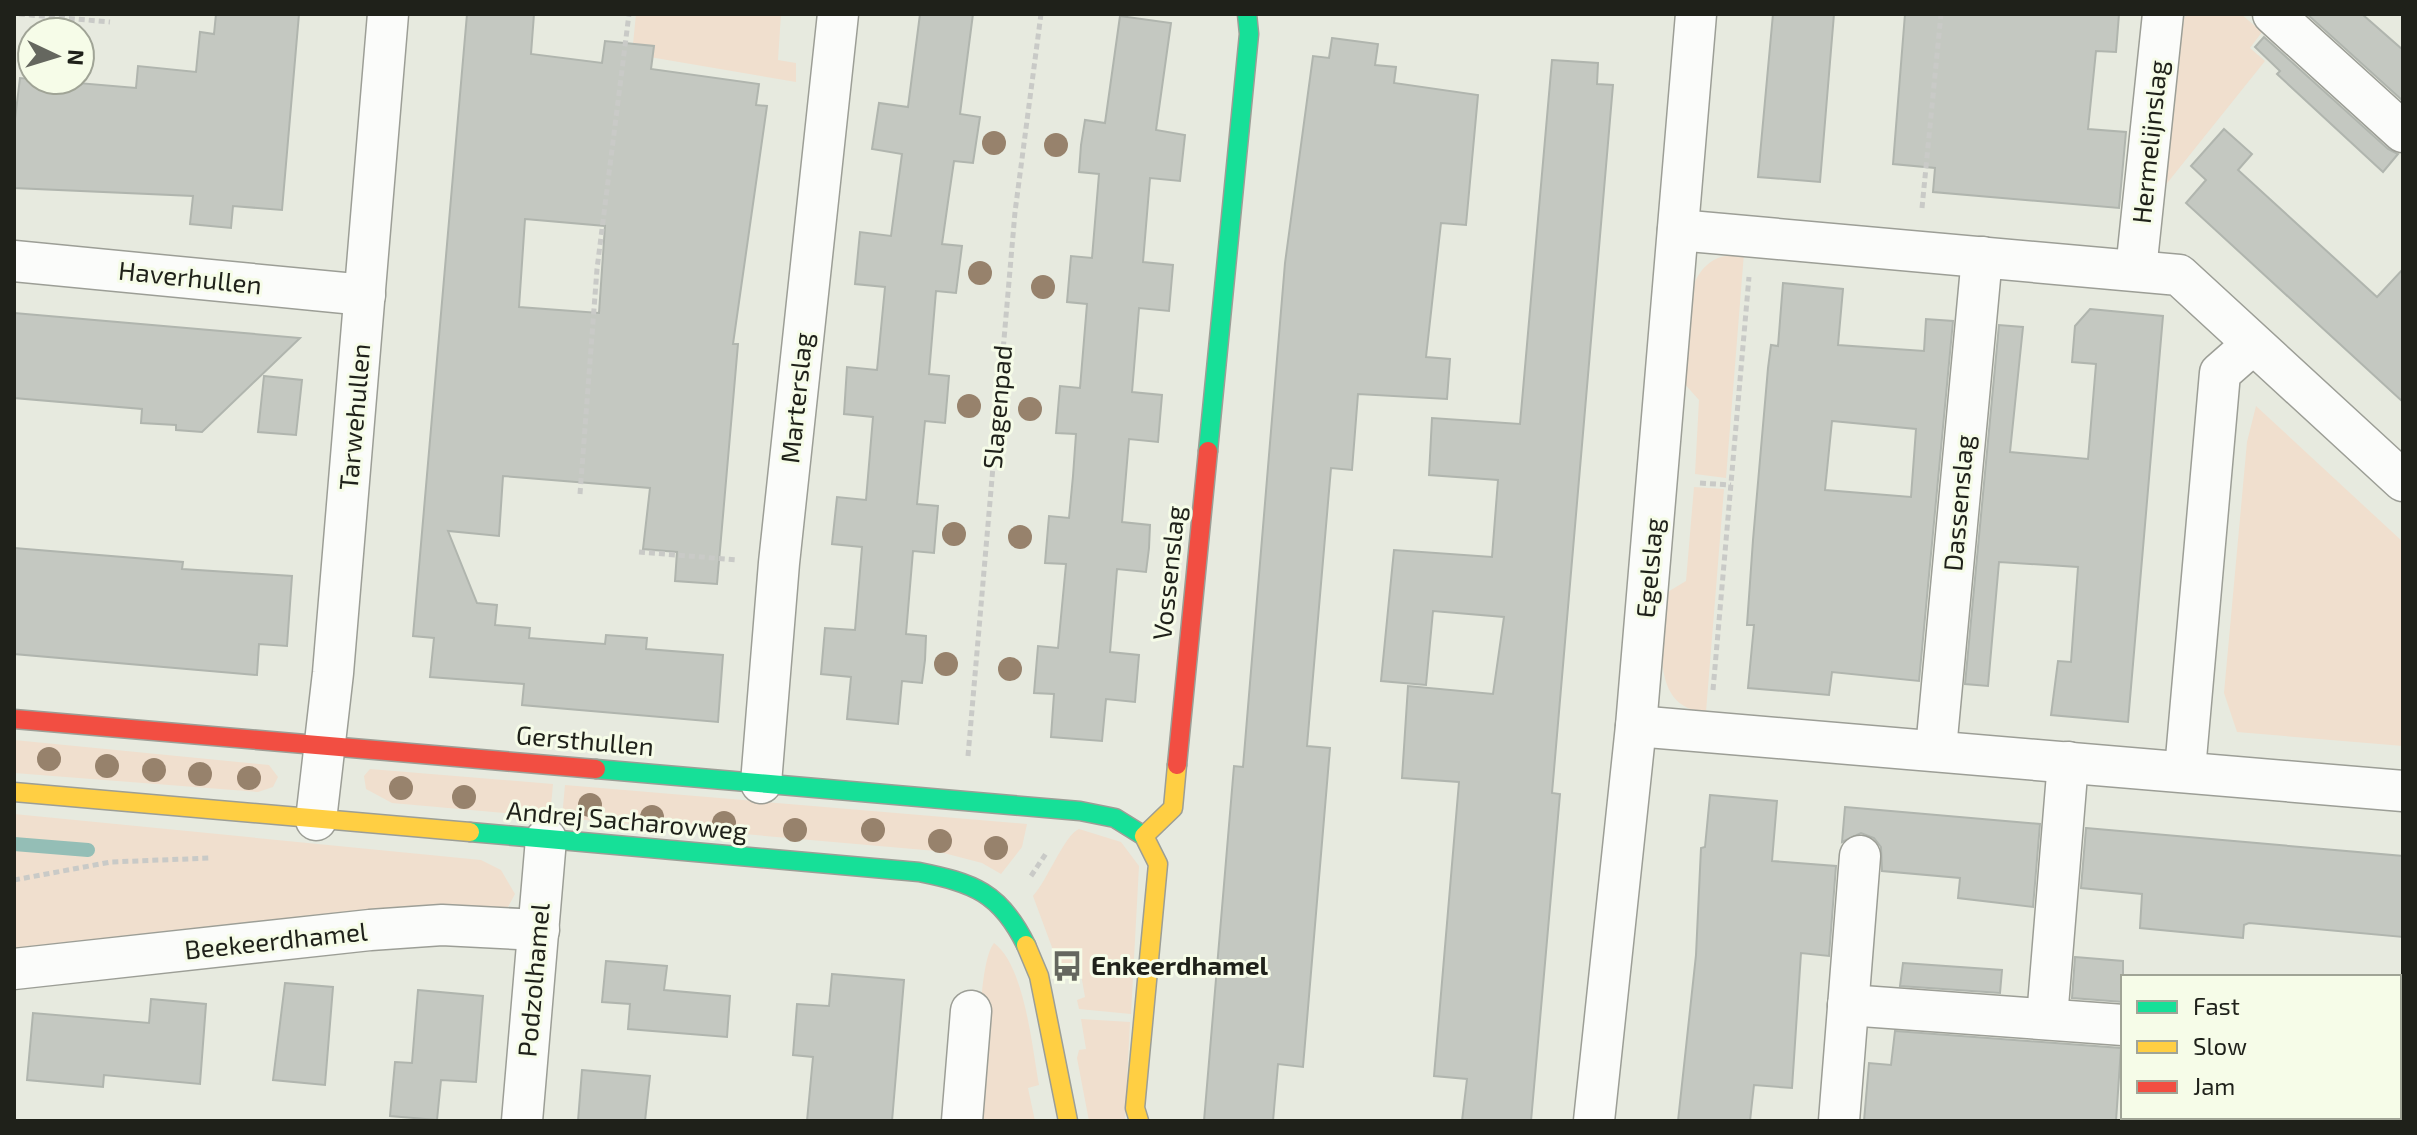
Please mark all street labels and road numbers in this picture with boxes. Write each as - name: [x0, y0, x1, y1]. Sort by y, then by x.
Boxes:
- street label: Hermelijnslag: [2125, 59, 2172, 225]
- street label: Haverhullen: [117, 254, 263, 299]
- street label: Marterslag: [773, 331, 818, 465]
- street label: Tarwehullen: [332, 342, 375, 491]
- street label: Slagenpad: [976, 344, 1017, 470]
- street label: Dassenslag: [1936, 433, 1979, 572]
- street label: Vossenslag: [1145, 504, 1190, 642]
- street label: Egelslag: [1629, 517, 1668, 619]
- street label: Gersthullen: [515, 718, 655, 761]
- street label: Andrej Sacharovweg: [505, 794, 749, 845]
- street label: Podzolhamel: [510, 901, 555, 1058]
- street label: Beekeerdhamel: [183, 914, 369, 965]

